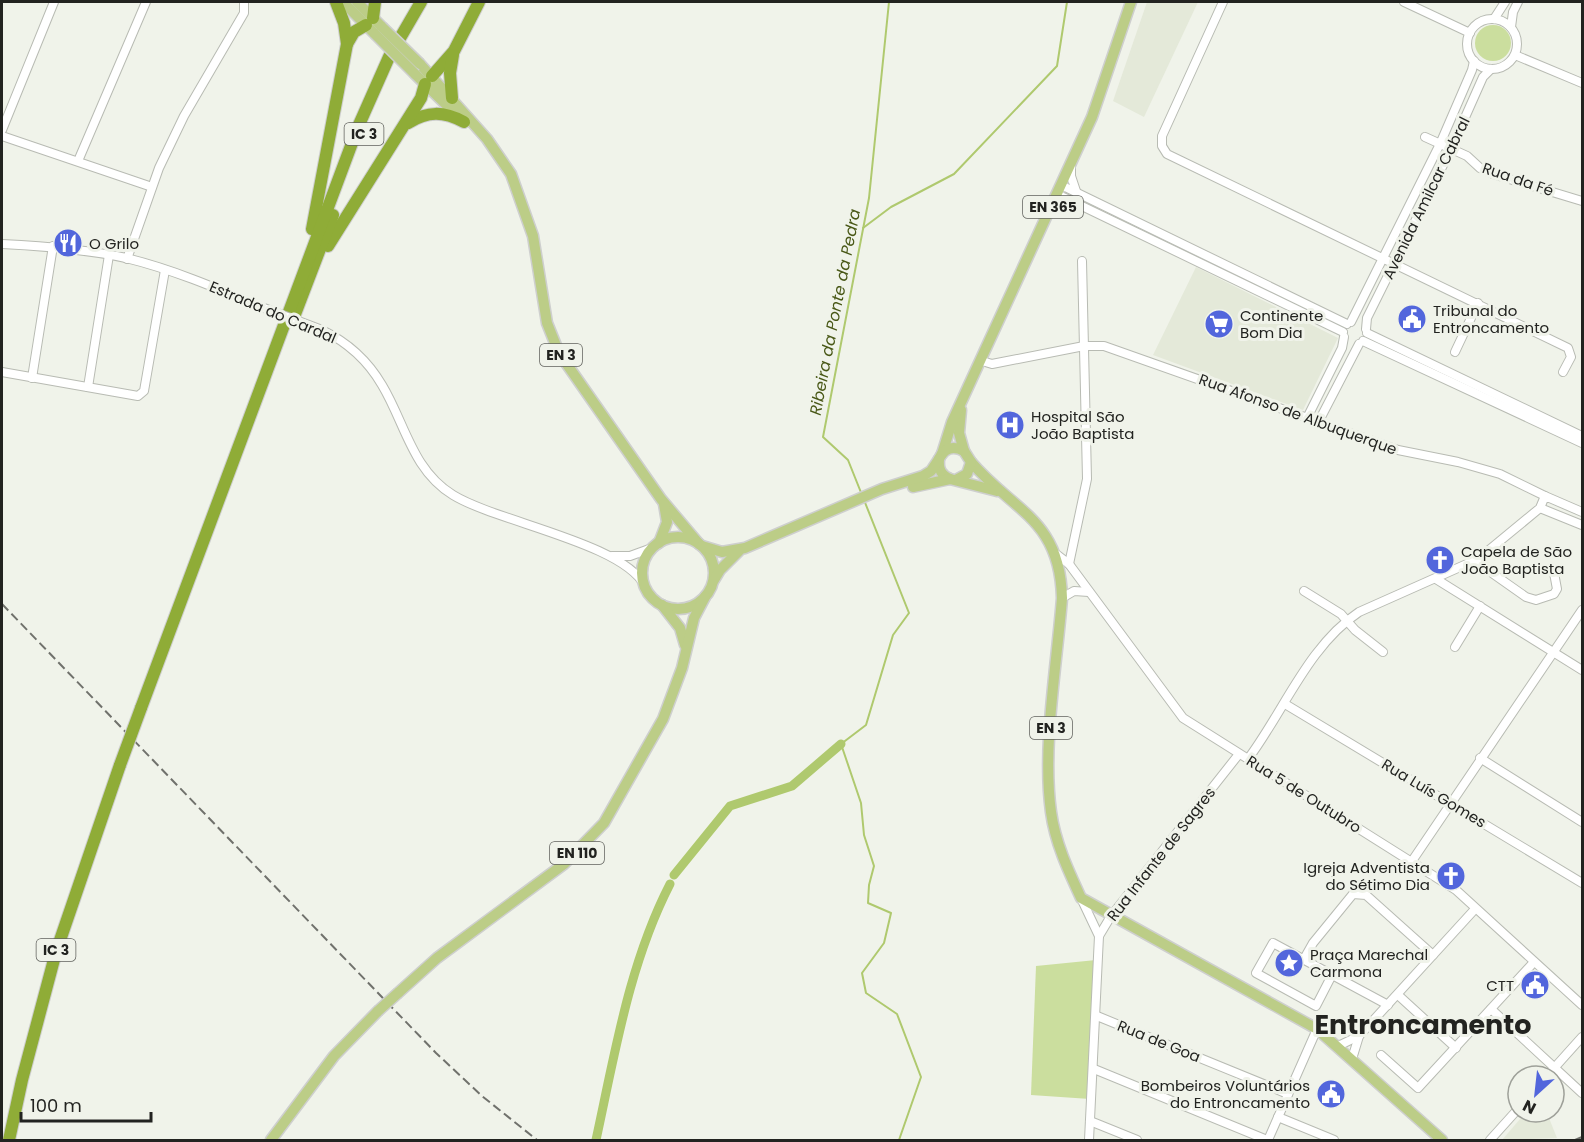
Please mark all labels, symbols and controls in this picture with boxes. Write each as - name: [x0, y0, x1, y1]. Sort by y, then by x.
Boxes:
- street label: Avenida Amilcar Cabral: [1377, 113, 1475, 283]
- road number: IC 3: [344, 123, 384, 145]
- street label: Rua da Fé: [1480, 157, 1556, 201]
- road number: EN 365: [1023, 196, 1083, 218]
- water label: Ribeira da Ponte da Pedra: [804, 207, 866, 417]
- restaurant icon: O Grilo: [52, 227, 84, 259]
- place label: O Grilo: [89, 233, 139, 254]
- street label: Estrada do Cardal: [206, 276, 340, 348]
- place label: Tribunal do Entroncamento: [1433, 300, 1549, 338]
- public building icon: Tribunal do Entroncamento: [1396, 303, 1428, 335]
- place label: Continente Bom Dia: [1240, 305, 1323, 343]
- supermarket icon: Continente Bom Dia: [1203, 308, 1235, 340]
- road number: EN 3: [540, 344, 582, 366]
- street label: Rua Afonso de Albuquerque: [1196, 368, 1400, 460]
- place label: Hospital São João Baptista: [1031, 406, 1134, 444]
- hospital icon: Hospital São João Baptista: [994, 409, 1026, 441]
- place label: Capela de São João Baptista: [1461, 541, 1572, 579]
- church icon: Capela de São João Baptista: [1424, 544, 1456, 576]
- road number: EN 3: [1030, 717, 1072, 739]
- street label: Rua 5 de Outubro: [1243, 750, 1365, 838]
- street label: Rua Luís Gomes: [1378, 754, 1490, 833]
- street label: Rua Infante de Sagres: [1102, 782, 1220, 925]
- road number: EN 110: [550, 842, 604, 864]
- place label: Igreja Adventista do Sétimo Dia: [1303, 857, 1430, 895]
- church icon: Igreja Adventista do Sétimo Dia: [1435, 860, 1467, 892]
- road number: IC 3: [36, 939, 76, 961]
- place label: Praça Marechal Carmona: [1310, 944, 1428, 982]
- place icon: Praça Marechal Carmona: [1273, 947, 1305, 979]
- public building icon: CTT: [1519, 969, 1551, 1001]
- place label: CTT: [1486, 975, 1514, 996]
- district label: Entroncamento: [1315, 1006, 1531, 1043]
- street label: Rua de Goa: [1114, 1015, 1204, 1067]
- north arrow: [1506, 1064, 1566, 1124]
- place label: Bombeiros Voluntários do Entroncamento: [1141, 1075, 1310, 1113]
- public building icon: Bombeiros Voluntários do Entroncamento: [1315, 1078, 1347, 1110]
- scale bar: [21, 1085, 152, 1123]
- text: 100 m: [30, 1093, 82, 1118]
- text: N: [1519, 1094, 1540, 1120]

